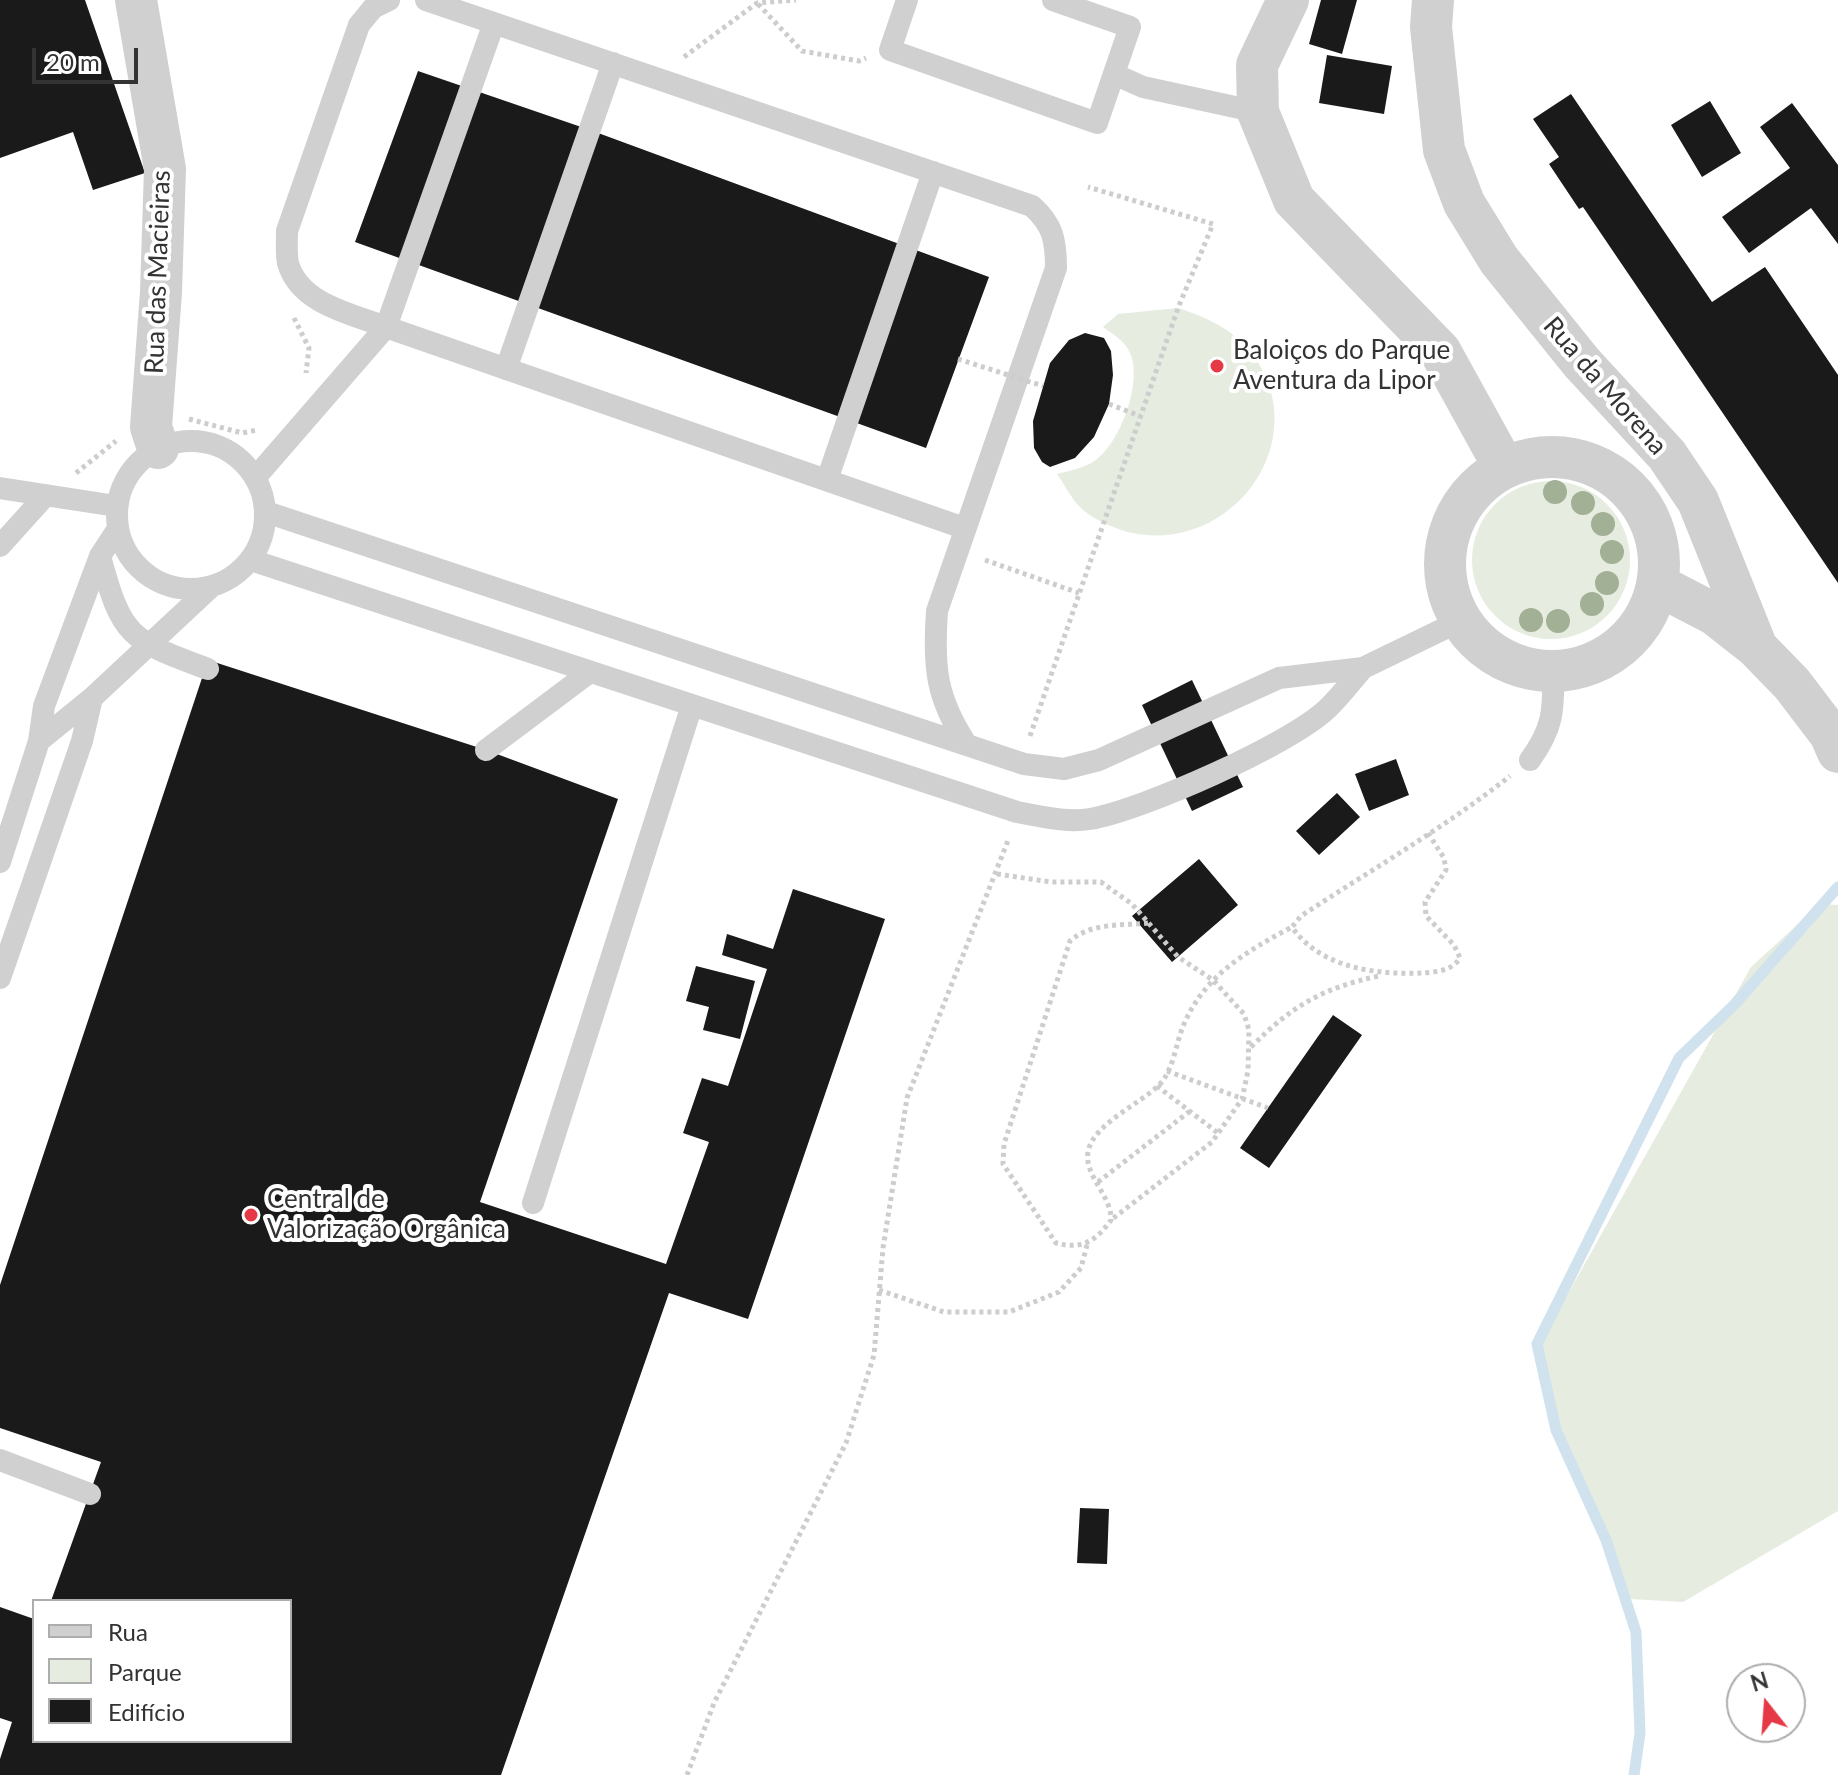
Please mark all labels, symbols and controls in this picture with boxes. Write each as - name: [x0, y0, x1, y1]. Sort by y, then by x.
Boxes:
- scale bar: [36, 32, 142, 82]
- text: 20 m: [46, 47, 100, 76]
- street label: Rua das Macieiras: [139, 170, 177, 374]
- street label: Rua da Morena: [1537, 311, 1673, 461]
- place label: Baloiços do Parque Aventura da Lipor: [1233, 335, 1450, 396]
- marker: Baloiços do Parque Aventura da Lipor: [1208, 357, 1226, 375]
- place label: Central de Valorização Orgânica: [267, 1184, 506, 1246]
- marker: Central de Valorização Orgânica: [242, 1206, 260, 1224]
- legend: [32, 1599, 292, 1743]
- text: Rua: [108, 1617, 148, 1646]
- text: Parque: [108, 1657, 182, 1686]
- north arrow: [1726, 1663, 1806, 1743]
- text: N: [1747, 1666, 1771, 1697]
- text: Edifício: [108, 1697, 185, 1726]

